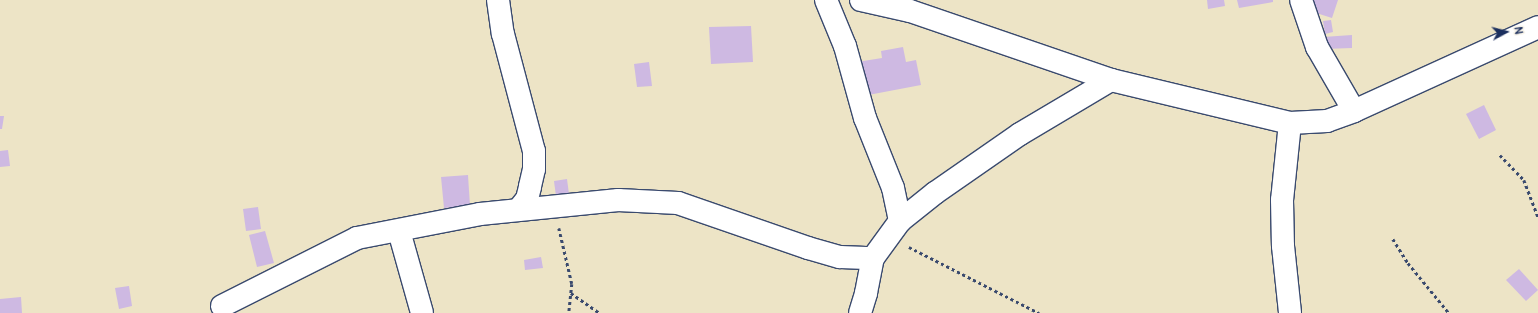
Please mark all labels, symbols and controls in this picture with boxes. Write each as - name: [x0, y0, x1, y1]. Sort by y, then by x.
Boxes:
- north arrow: [1486, 12, 1526, 52]
- text: N: [1512, 26, 1525, 35]

